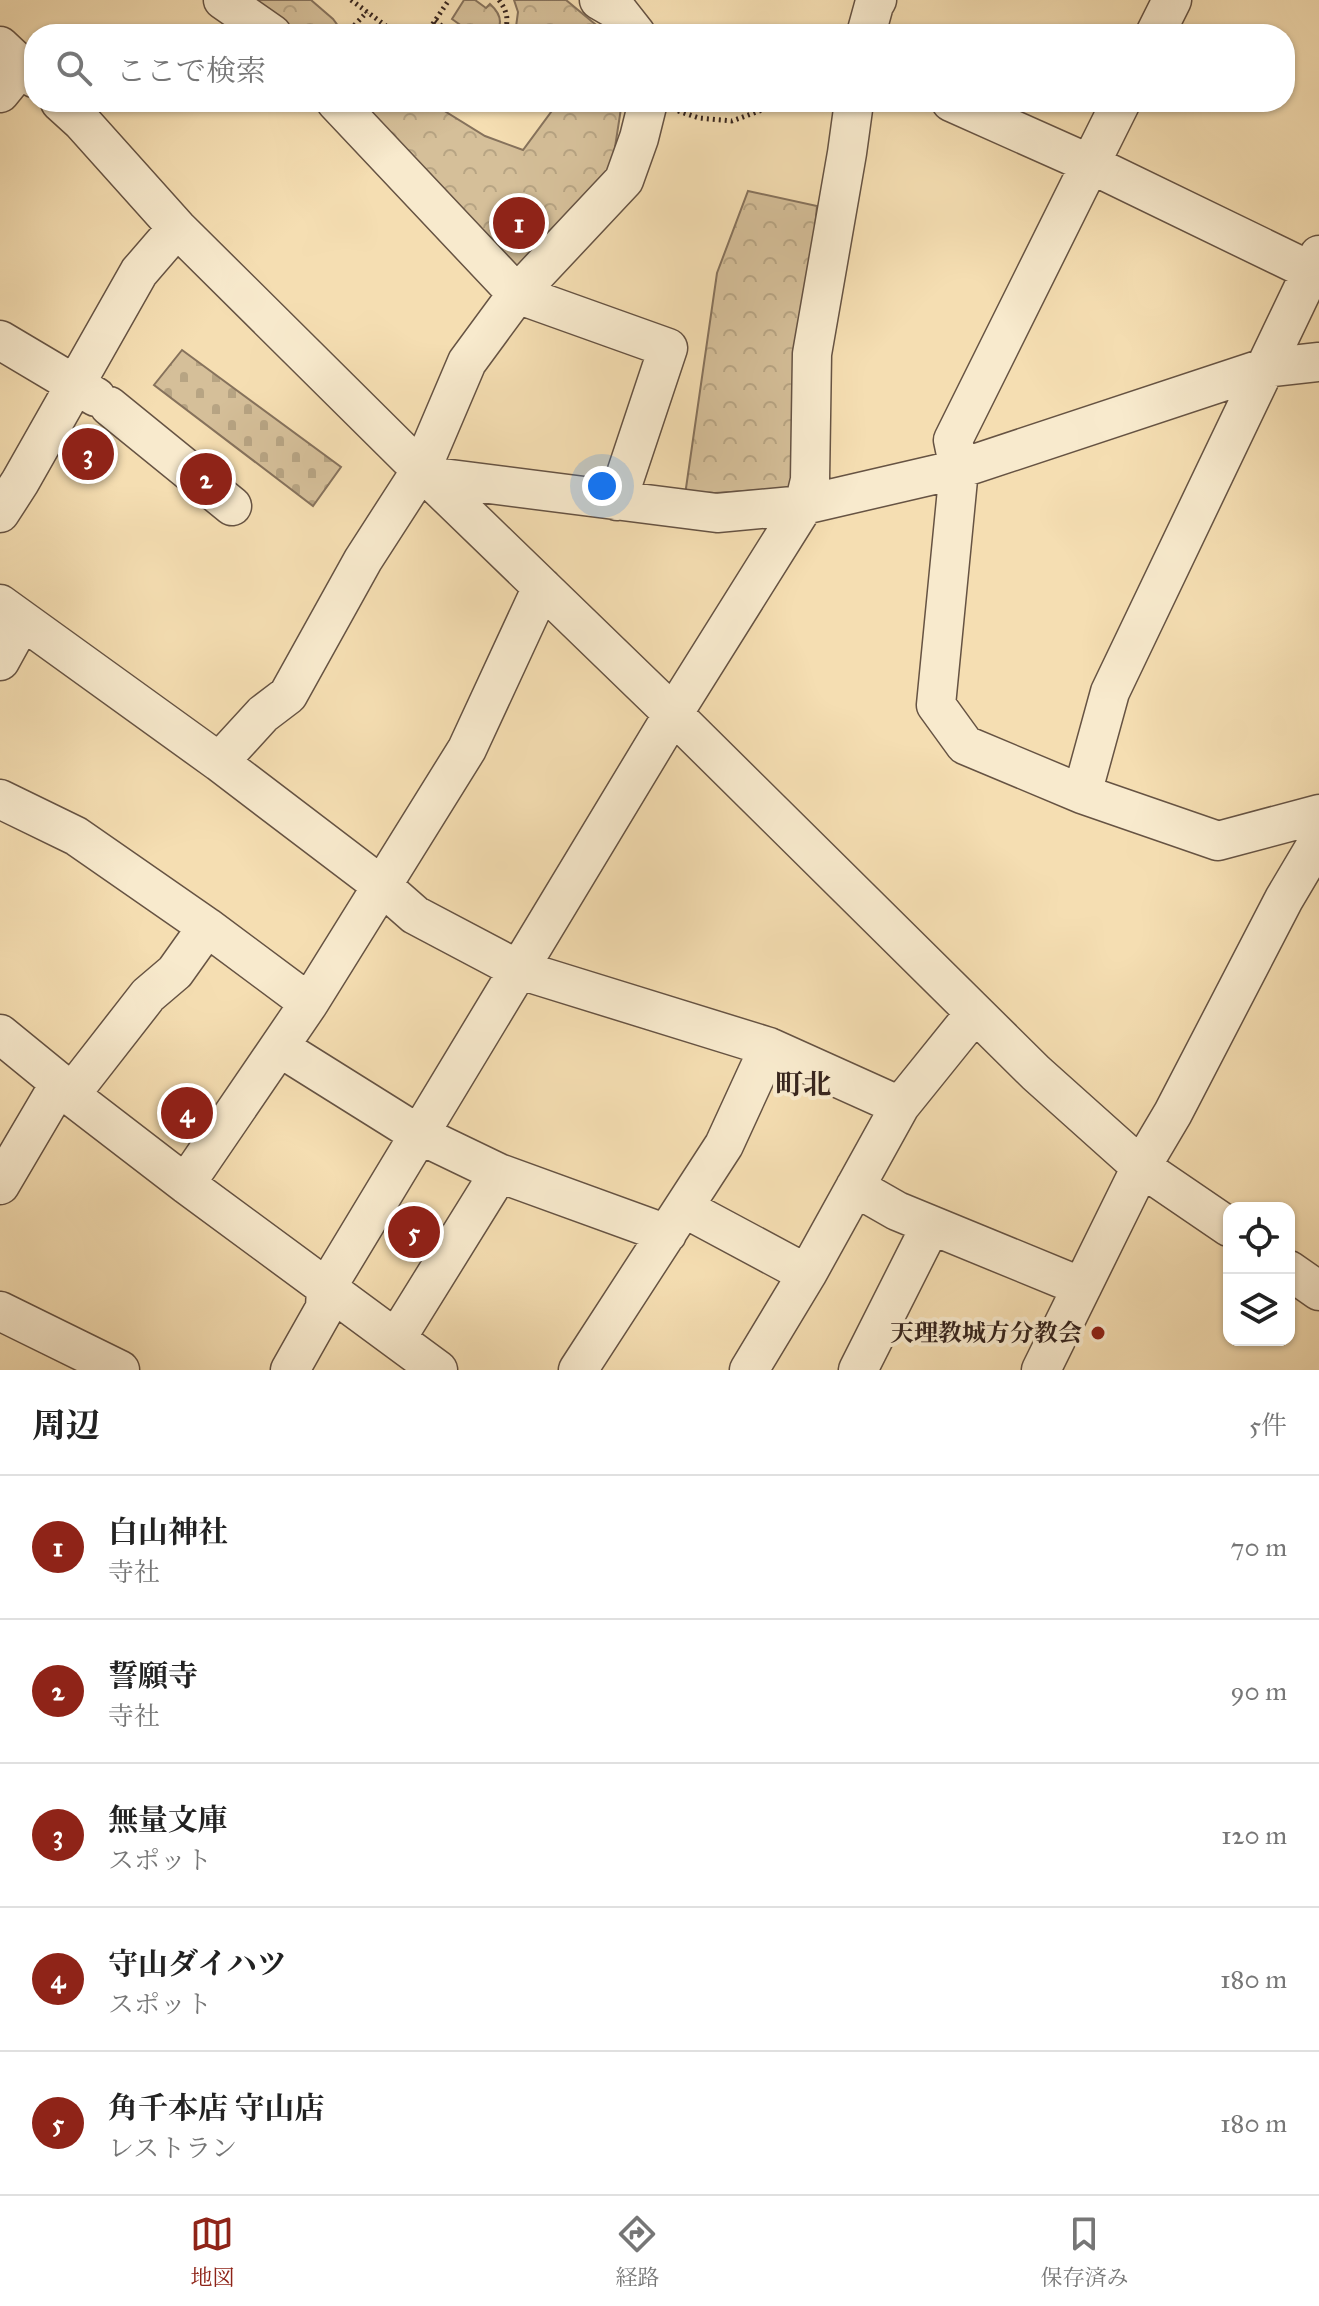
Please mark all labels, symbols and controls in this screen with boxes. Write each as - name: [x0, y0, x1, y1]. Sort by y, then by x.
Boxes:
- search box: [24, 24, 1295, 112]
- icon: search: [52, 46, 96, 90]
- text: ここで検索: [116, 53, 266, 89]
- pin: 1: [493, 193, 545, 253]
- pin: 3: [62, 424, 114, 484]
- pin: 2: [180, 449, 232, 509]
- your location: [582, 466, 622, 506]
- district label: 町北: [775, 1067, 831, 1102]
- pin: 4: [161, 1083, 213, 1143]
- pin: 5: [388, 1202, 440, 1262]
- map controls: [1223, 1202, 1295, 1346]
- button: locate: [1223, 1202, 1295, 1274]
- button: layers: [1223, 1274, 1295, 1346]
- place label: 天理教城方分教会: [890, 1318, 1082, 1348]
- marker: 天理教城方分教会: [1089, 1324, 1107, 1342]
- text: 周辺: [32, 1405, 100, 1446]
- text: 5件: [1249, 1409, 1287, 1441]
- text: 白山神社: [108, 1514, 228, 1550]
- text: 1: [53, 1531, 63, 1563]
- text: 70 m: [1231, 1531, 1287, 1563]
- text: 寺社: [108, 1556, 160, 1588]
- text: 誓願寺: [108, 1658, 198, 1694]
- text: 2: [52, 1675, 64, 1707]
- text: 90 m: [1230, 1675, 1287, 1707]
- text: 寺社: [108, 1700, 160, 1732]
- text: 無量文庫: [108, 1802, 228, 1838]
- text: 3: [53, 1819, 63, 1851]
- text: 120 m: [1221, 1819, 1287, 1851]
- text: スポット: [108, 1844, 212, 1876]
- text: 守山ダイハツ: [108, 1946, 287, 1982]
- text: 4: [51, 1963, 65, 1995]
- text: 180 m: [1220, 1963, 1287, 1995]
- text: スポット: [108, 1988, 212, 2020]
- text: 角千本店 守山店: [108, 2090, 324, 2126]
- text: 5: [52, 2107, 64, 2139]
- text: 180 m: [1220, 2107, 1287, 2139]
- text: レストラン: [108, 2132, 237, 2164]
- tab: 地図: [190, 2212, 235, 2291]
- tab: 経路: [615, 2212, 660, 2291]
- tab: 保存済み: [1040, 2212, 1129, 2291]

